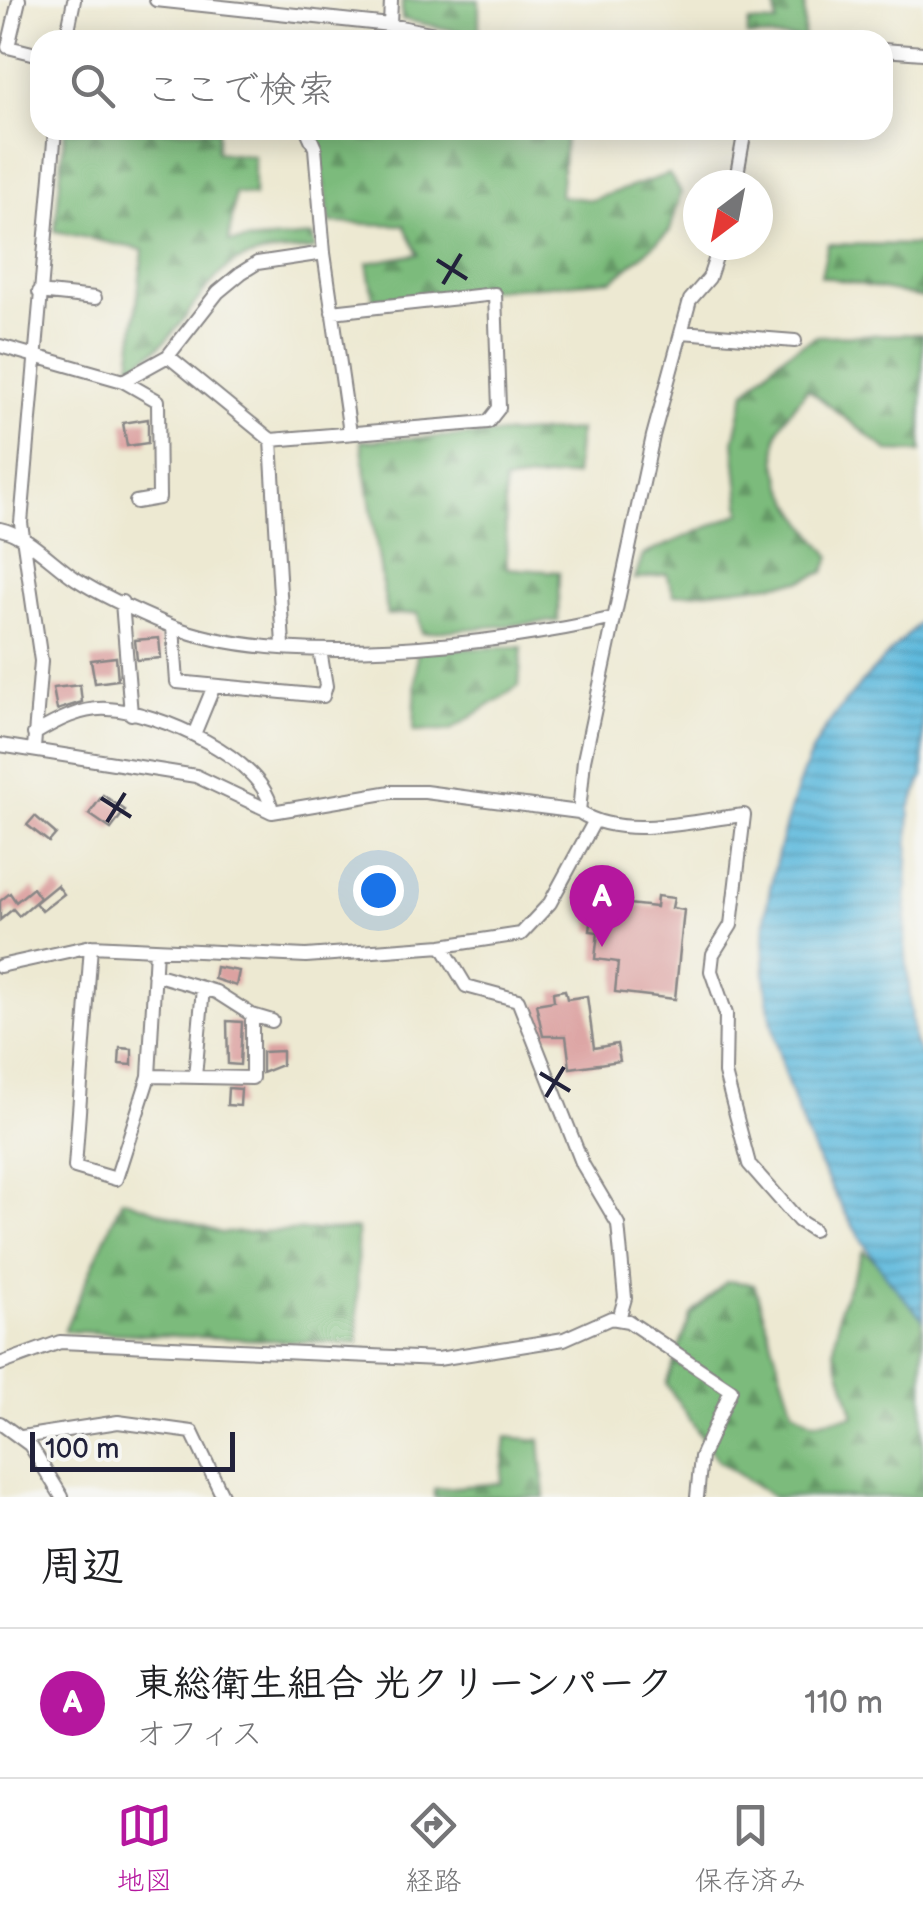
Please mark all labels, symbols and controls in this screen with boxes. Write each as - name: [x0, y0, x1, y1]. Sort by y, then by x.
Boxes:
- search box: [30, 30, 893, 140]
- icon: search: [65, 58, 120, 113]
- text: ここで検索: [145, 68, 335, 113]
- north arrow: [683, 170, 773, 260]
- pin: A: [570, 864, 634, 947]
- your location: [353, 865, 404, 916]
- scale bar: [30, 1427, 235, 1472]
- text: 100 m: [45, 1433, 119, 1466]
- text: 周辺: [40, 1542, 124, 1593]
- text: 東総衛生組合 光クリーンパーク: [135, 1662, 673, 1707]
- text: A: [63, 1684, 82, 1723]
- text: 110 m: [804, 1684, 883, 1723]
- text: オフィス: [135, 1715, 263, 1754]
- tab: 地図: [116, 1798, 173, 1898]
- tab: 経路: [405, 1798, 462, 1898]
- tab: 保存済み: [694, 1798, 807, 1898]

